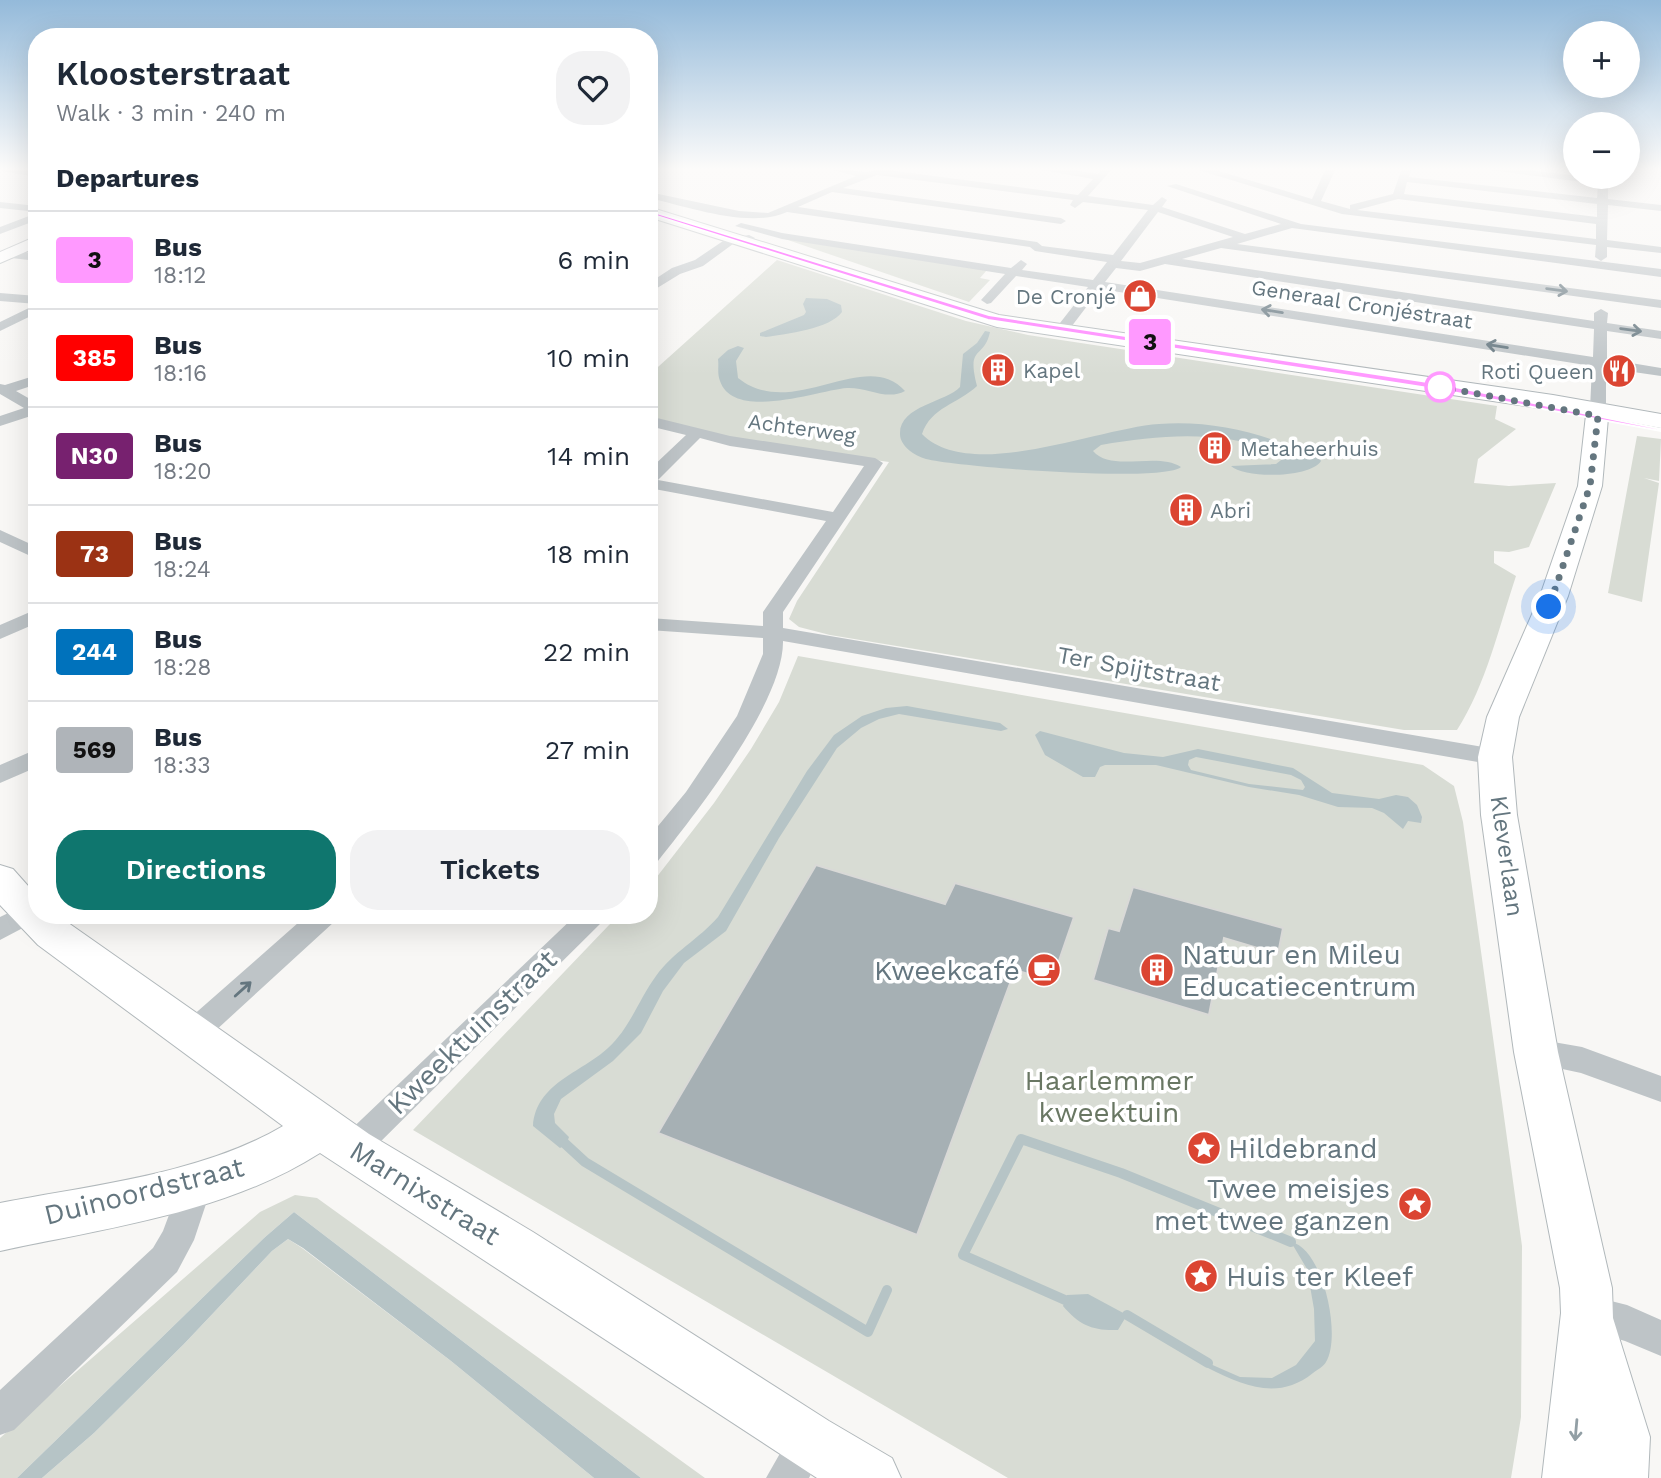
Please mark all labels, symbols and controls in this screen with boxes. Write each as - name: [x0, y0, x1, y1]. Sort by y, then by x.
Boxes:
- map controls: [1563, 21, 1640, 189]
- button: +: [1563, 21, 1640, 98]
- button: heart: [556, 51, 630, 125]
- text: Kloosterstraat: [56, 54, 290, 93]
- text: Walk · 3 min · 240 m: [56, 100, 286, 127]
- button: −: [1563, 112, 1640, 189]
- text: Departures: [56, 163, 199, 193]
- text: Bus: [154, 232, 202, 262]
- text: 6 min: [558, 245, 630, 275]
- text: 3: [87, 246, 102, 274]
- text: 18:12: [154, 262, 206, 289]
- street label: Generaal Cronjéstraat: [1250, 274, 1475, 334]
- shop icon: De Cronjé: [1121, 277, 1159, 315]
- one-way arrow: [1545, 283, 1568, 296]
- place label: De Cronjé: [1016, 284, 1116, 309]
- one-way arrow: [1261, 304, 1284, 317]
- line badge: 3: [1127, 319, 1173, 365]
- one-way arrow: [1619, 324, 1641, 337]
- text: 3: [1143, 328, 1157, 356]
- text: Bus: [154, 330, 202, 360]
- one-way arrow: [1486, 339, 1509, 352]
- text: 10 min: [547, 343, 630, 373]
- text: 385: [73, 344, 116, 372]
- building icon: Kapel: [979, 351, 1017, 389]
- restaurant icon: Roti Queen: [1600, 352, 1638, 390]
- place label: Kapel: [1023, 358, 1081, 383]
- place label: Roti Queen: [1481, 359, 1594, 384]
- text: 18:16: [154, 360, 207, 387]
- unlabelled marker: [1425, 372, 1455, 402]
- street label: Achterweg: [747, 408, 858, 448]
- text: Bus: [154, 428, 202, 458]
- building icon: Metaheerhuis: [1196, 429, 1234, 467]
- place label: Metaheerhuis: [1240, 436, 1379, 461]
- text: 14 min: [547, 441, 630, 471]
- text: N30: [71, 442, 118, 470]
- text: 18:20: [154, 458, 212, 485]
- building icon: Abri: [1167, 491, 1205, 529]
- place label: Abri: [1210, 498, 1251, 523]
- text: Bus: [154, 526, 202, 556]
- text: 18 min: [547, 539, 630, 569]
- text: 73: [80, 540, 109, 568]
- text: 18:24: [154, 556, 211, 583]
- your location: [1531, 589, 1566, 624]
- text: Bus: [154, 624, 202, 654]
- text: 22 min: [543, 637, 630, 667]
- text: 244: [72, 638, 117, 666]
- street label: Ter Spijtstraat: [1055, 641, 1223, 697]
- text: 18:28: [154, 654, 212, 681]
- text: Bus: [154, 722, 202, 752]
- text: 27 min: [545, 735, 630, 765]
- text: 569: [73, 736, 116, 764]
- text: 18:33: [154, 752, 211, 779]
- street label: Kleverlaan: [1485, 794, 1529, 918]
- button: Directions: [56, 830, 336, 910]
- button: Tickets: [350, 830, 630, 910]
- place label: Natuur en Mileu Educatiecentrum: [1182, 938, 1417, 1003]
- street label: Kweektuinstraat: [380, 943, 564, 1121]
- cafe icon: Kweekcafé: [1025, 951, 1063, 989]
- building icon: Natuur en Mileu Educatiecentrum: [1138, 951, 1176, 989]
- place label: Kweekcafé: [874, 954, 1020, 987]
- one-way arrow: [233, 981, 251, 997]
- park label: Haarlemmer kweektuin: [1024, 1064, 1194, 1129]
- place icon: Hildebrand: [1185, 1129, 1223, 1167]
- place label: Hildebrand: [1228, 1132, 1378, 1165]
- street label: Marnixstraat: [344, 1134, 506, 1252]
- street label: Duinoordstraat: [41, 1150, 248, 1232]
- place label: Twee meisjes met twee ganzen: [1154, 1172, 1390, 1237]
- place icon: Twee meisjes met twee ganzen: [1396, 1185, 1434, 1223]
- place icon: Huis ter Kleef: [1182, 1257, 1220, 1295]
- place label: Huis ter Kleef: [1226, 1260, 1413, 1293]
- one-way arrow: [1569, 1418, 1582, 1441]

